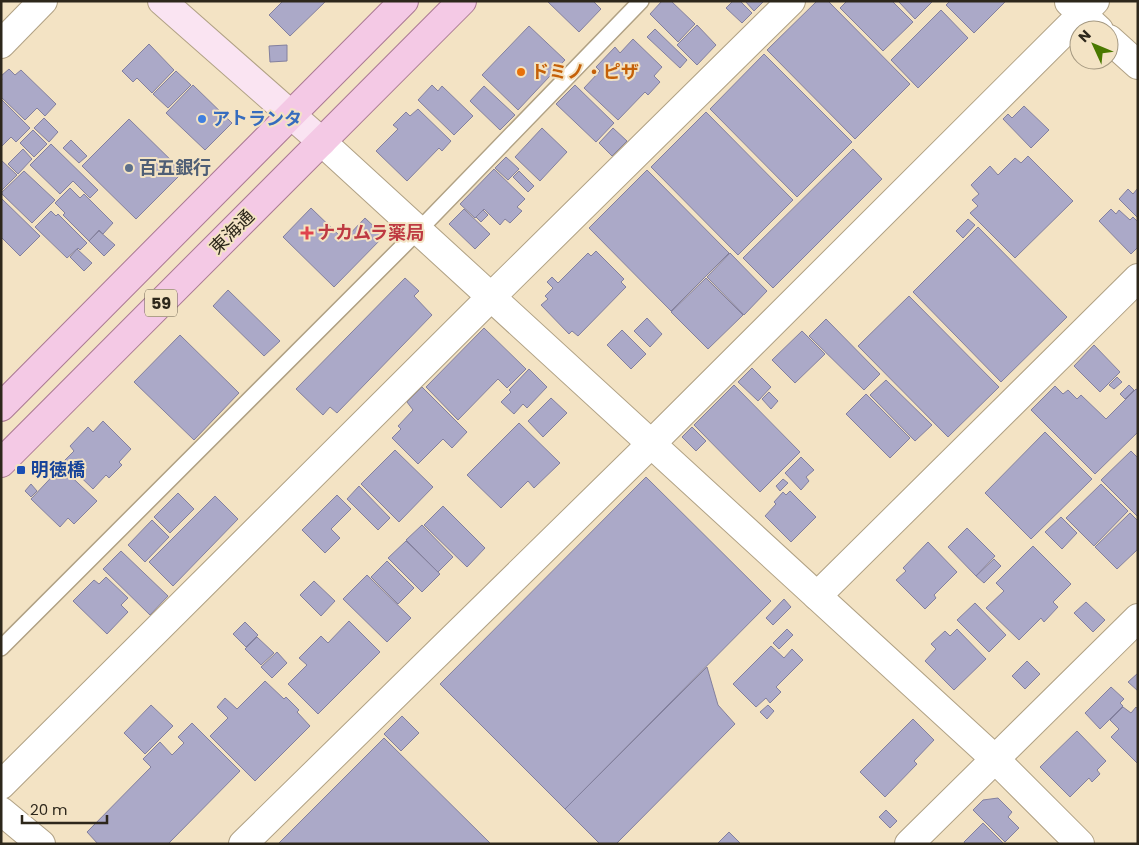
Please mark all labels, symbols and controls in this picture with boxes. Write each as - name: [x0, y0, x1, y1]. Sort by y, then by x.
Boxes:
- north arrow: [1069, 20, 1119, 70]
- text: N: [1074, 25, 1095, 47]
- place label: ドミノ・ピザ: [531, 59, 639, 84]
- marker: ドミノ・ピザ: [515, 66, 527, 78]
- place label: アトランタ: [212, 106, 302, 131]
- marker: アトランタ: [196, 113, 208, 125]
- place label: 百五銀行: [139, 155, 211, 180]
- marker: 百五銀行: [123, 162, 135, 174]
- street label: 東海通: [204, 204, 260, 260]
- place label: ナカムラ薬局: [317, 220, 424, 245]
- marker: ナカムラ薬局: [301, 227, 313, 239]
- road number: 59: [145, 290, 177, 316]
- place label: 明徳橋: [31, 457, 85, 482]
- marker: 明徳橋: [15, 464, 27, 476]
- scale bar: [22, 792, 108, 824]
- text: 20 m: [30, 799, 68, 820]

